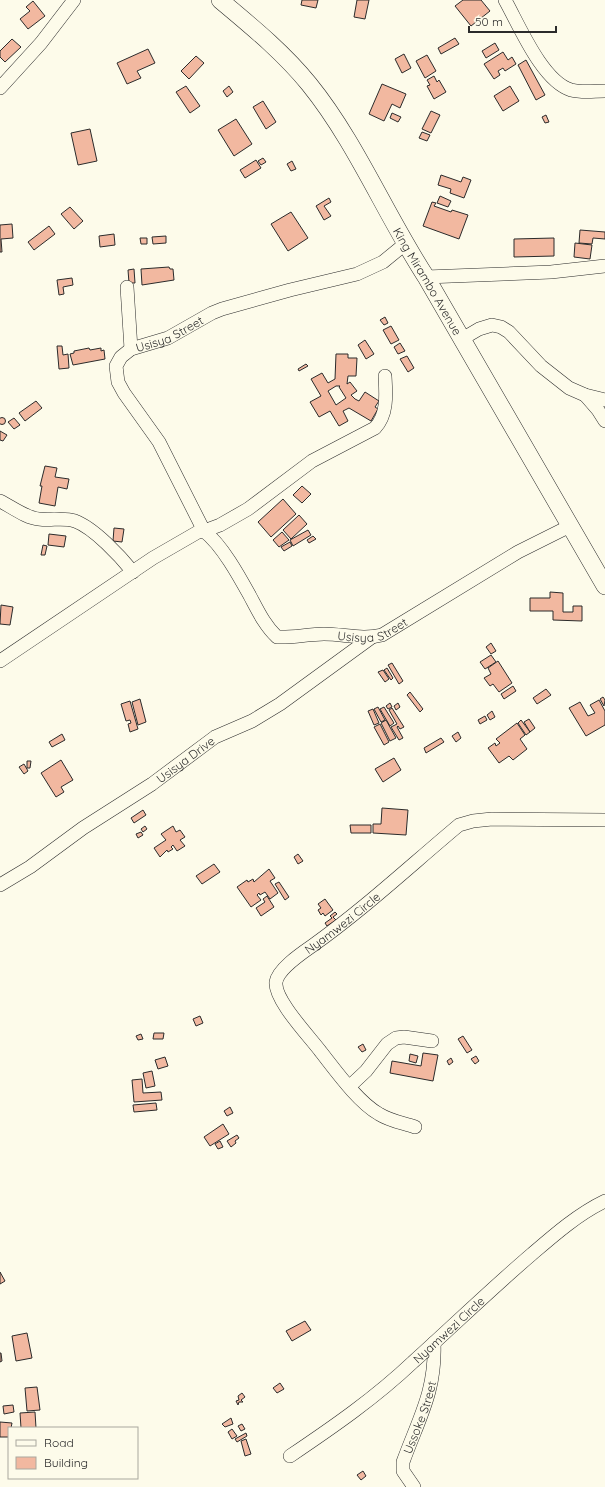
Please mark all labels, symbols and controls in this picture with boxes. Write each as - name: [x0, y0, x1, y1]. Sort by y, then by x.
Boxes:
- scale bar: [469, 8, 556, 34]
- text: 50 m: [475, 14, 503, 29]
- street label: King Mirambo Avenue: [390, 225, 466, 338]
- street label: Usisya Street: [134, 312, 206, 355]
- street label: Usisya Street: [337, 614, 410, 645]
- street label: Usisya Drive: [153, 733, 217, 786]
- street label: Nyamwezi Circle: [301, 888, 383, 957]
- street label: Nyamwezi Circle: [410, 1293, 487, 1366]
- street label: Ussoke Street: [399, 1380, 439, 1456]
- legend: [8, 1427, 138, 1479]
- text: Road: [44, 1435, 74, 1450]
- text: Building: [44, 1455, 88, 1470]

